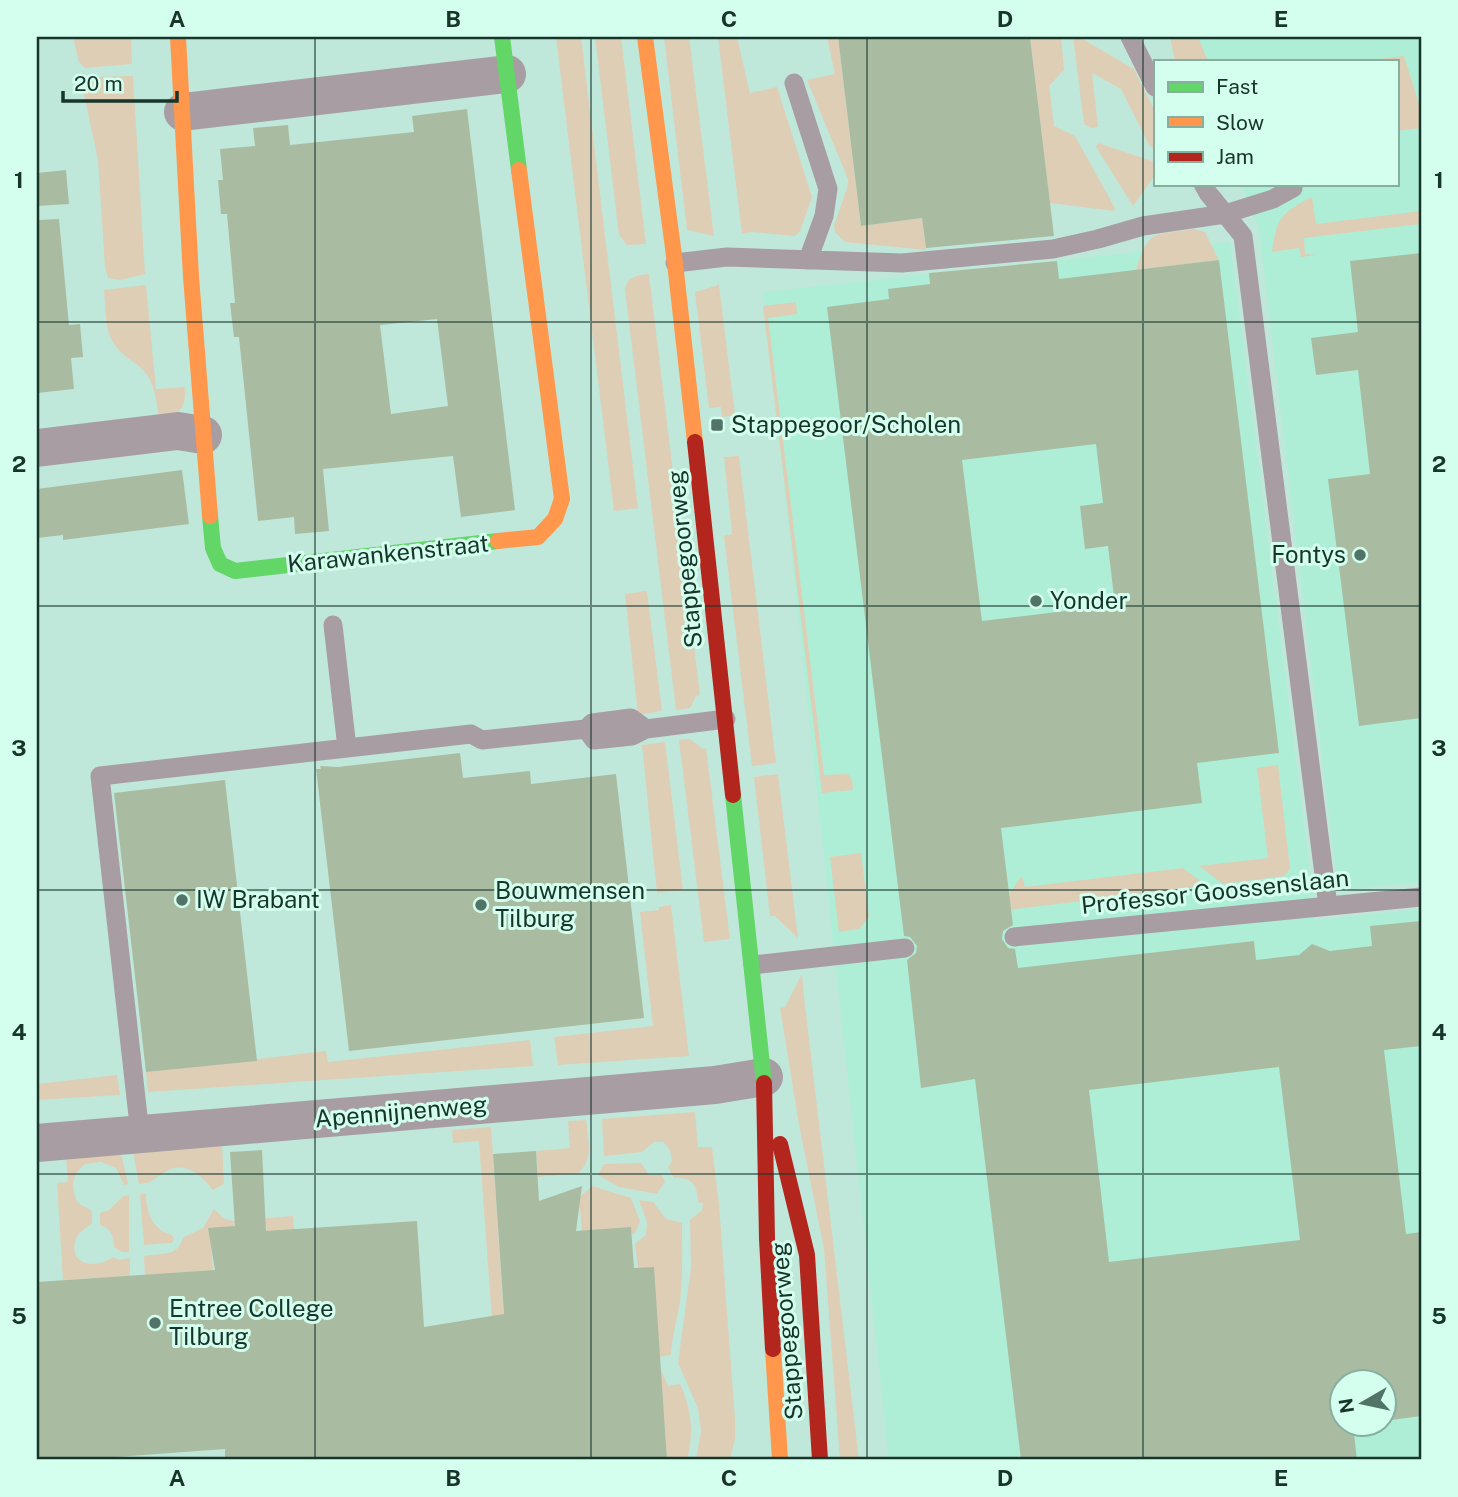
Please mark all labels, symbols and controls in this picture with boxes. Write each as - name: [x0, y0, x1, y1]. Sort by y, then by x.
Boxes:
- text: A: [169, 5, 186, 32]
- text: B: [445, 5, 461, 32]
- text: C: [721, 5, 737, 32]
- text: D: [997, 5, 1013, 32]
- text: E: [1274, 5, 1288, 32]
- scale bar: [63, 60, 177, 104]
- legend: [1154, 60, 1398, 186]
- text: 20 m: [74, 71, 123, 96]
- text: Fast: [1216, 74, 1258, 99]
- text: Slow: [1216, 110, 1264, 135]
- text: Jam: [1216, 144, 1254, 169]
- text: 1: [14, 166, 24, 193]
- text: 1: [1434, 166, 1444, 193]
- place label: Stappegoor/Scholen: [731, 410, 961, 438]
- marker: Stappegoor/Scholen: [709, 417, 725, 433]
- text: 2: [12, 450, 26, 477]
- text: 2: [1432, 450, 1446, 477]
- street label: Stappegoorweg: [661, 469, 707, 649]
- street label: Karawankenstraat: [286, 528, 490, 578]
- place label: Fontys: [1271, 540, 1346, 568]
- marker: Fontys: [1352, 547, 1368, 563]
- place label: Yonder: [1050, 586, 1128, 614]
- marker: Yonder: [1028, 593, 1044, 609]
- text: 3: [11, 734, 27, 761]
- text: 3: [1431, 734, 1447, 761]
- street label: Professor Goossenslaan: [1079, 863, 1350, 919]
- place label: Bouwmensen Tilburg: [495, 876, 645, 932]
- place label: IW Brabant: [196, 885, 320, 913]
- marker: IW Brabant: [174, 892, 190, 908]
- marker: Bouwmensen Tilburg: [473, 897, 489, 913]
- text: 4: [11, 1018, 27, 1045]
- text: 4: [1431, 1018, 1447, 1045]
- street label: Apennijnenweg: [314, 1090, 488, 1132]
- street label: Stappegoorweg: [764, 1241, 808, 1421]
- place label: Entree College Tilburg: [169, 1294, 334, 1350]
- text: 5: [11, 1302, 27, 1329]
- text: 5: [1431, 1302, 1447, 1329]
- marker: Entree College Tilburg: [147, 1315, 163, 1331]
- north arrow: [1328, 1368, 1398, 1438]
- text: N: [1334, 1397, 1358, 1415]
- text: A: [169, 1464, 186, 1491]
- text: B: [445, 1464, 461, 1491]
- text: C: [721, 1464, 737, 1491]
- text: D: [997, 1464, 1013, 1491]
- text: E: [1274, 1464, 1288, 1491]

